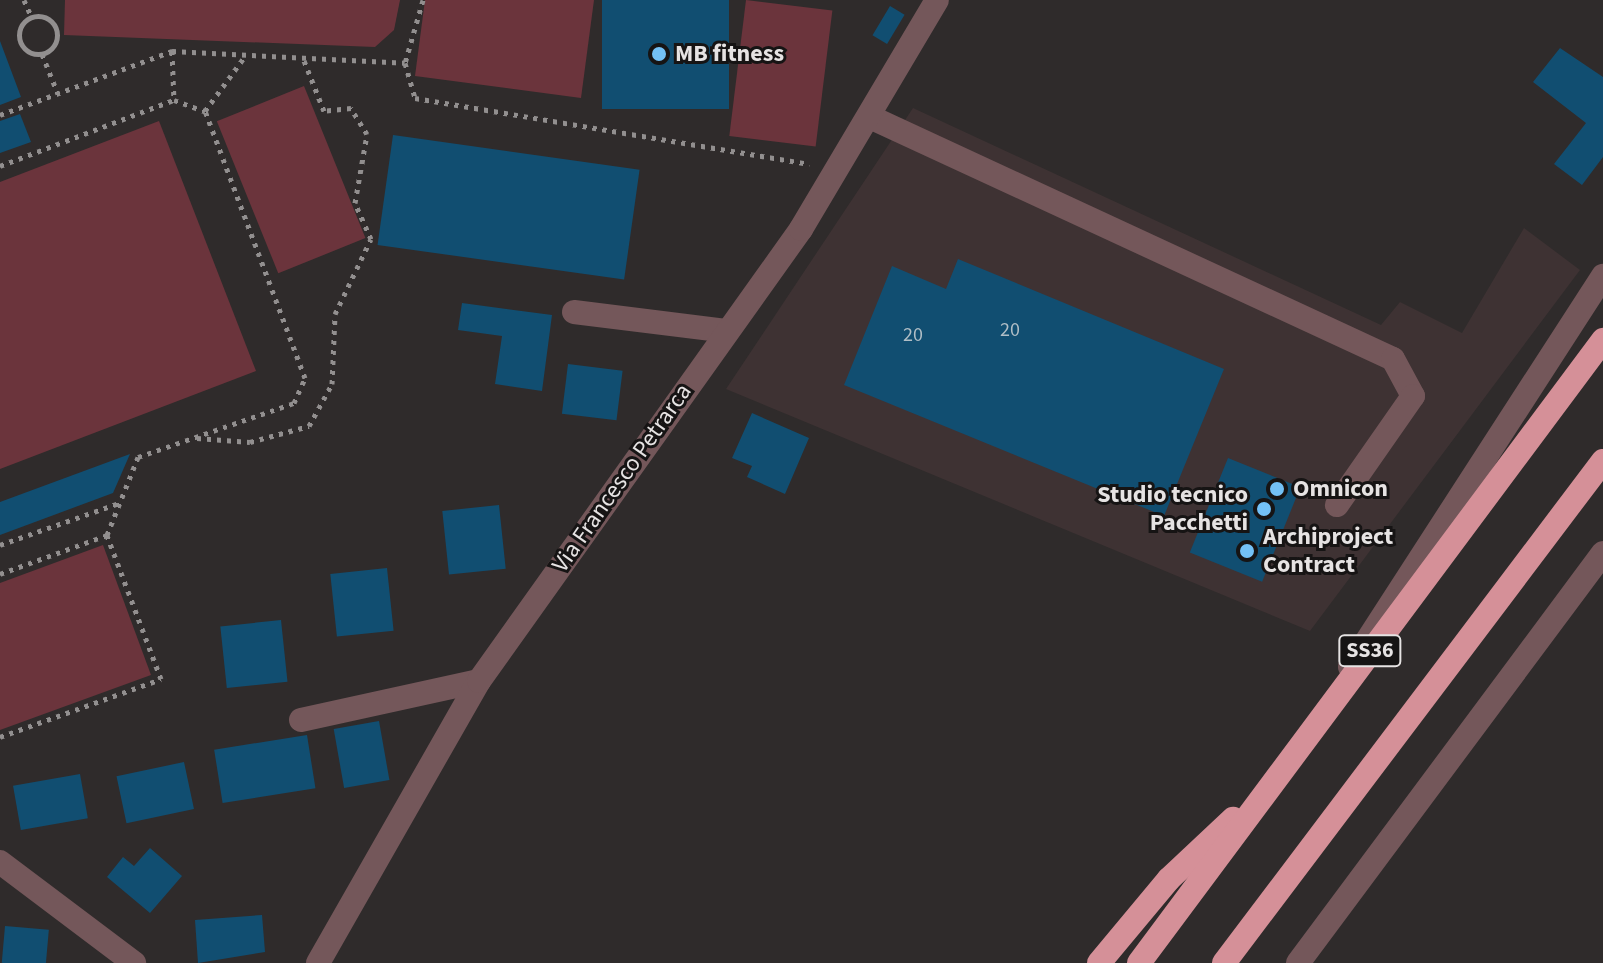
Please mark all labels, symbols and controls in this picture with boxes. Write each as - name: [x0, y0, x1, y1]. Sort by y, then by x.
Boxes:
- place label: MB fitness: [675, 40, 784, 68]
- marker: MB fitness: [650, 45, 668, 63]
- house number: 20: [1000, 318, 1020, 342]
- house number: 20: [903, 323, 923, 347]
- street label: Via Francesco Petrarca: [546, 378, 698, 578]
- place label: Omnicon: [1293, 475, 1388, 503]
- marker: Omnicon: [1268, 480, 1286, 498]
- place label: Studio tecnico Pacchetti: [1097, 481, 1248, 537]
- marker: Studio tecnico Pacchetti: [1255, 500, 1273, 518]
- place label: Archiproject Contract: [1263, 523, 1393, 579]
- marker: Archiproject Contract: [1238, 542, 1256, 560]
- road number: SS36: [1338, 633, 1402, 669]

